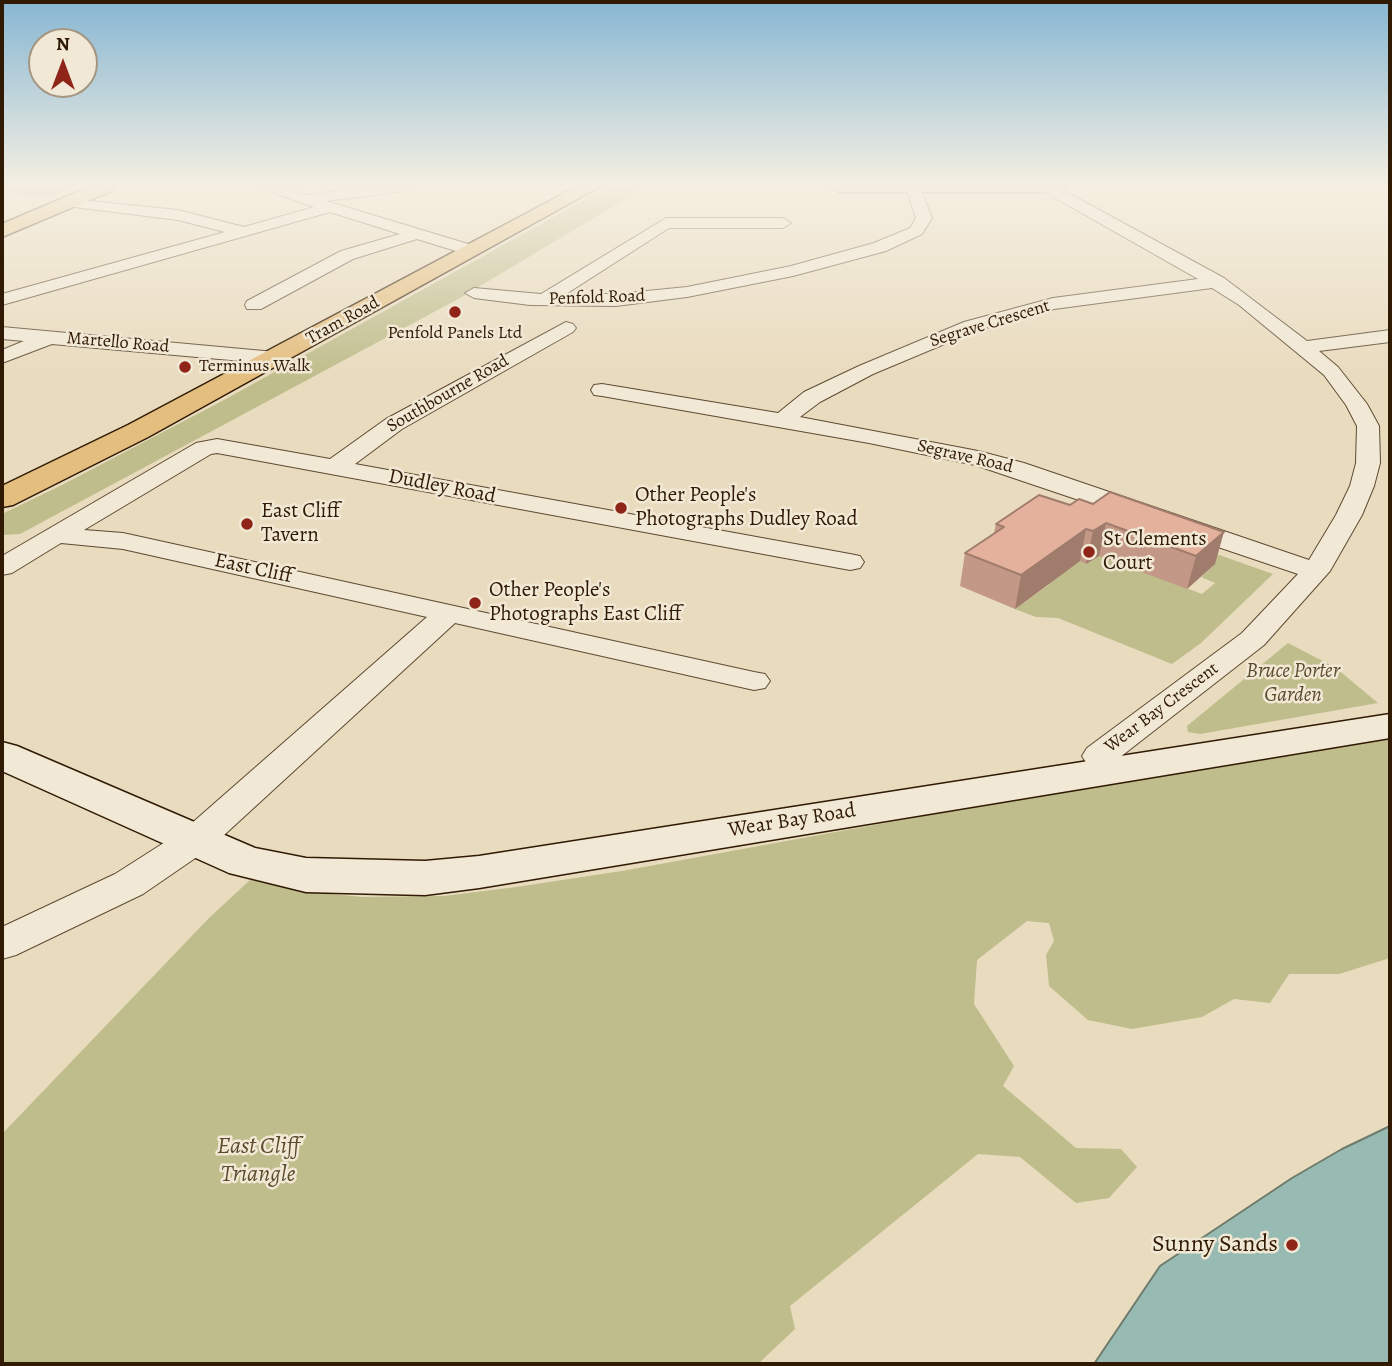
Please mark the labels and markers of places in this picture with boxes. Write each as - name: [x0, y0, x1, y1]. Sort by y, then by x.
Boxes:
- marker: Penfold Panels Ltd: [447, 304, 463, 320]
- place label: Penfold Panels Ltd: [387, 323, 523, 345]
- place label: Terminus Walk: [199, 356, 310, 378]
- marker: Terminus Walk: [177, 359, 193, 375]
- place label: Other People's Photographs Dudley Road: [635, 483, 858, 533]
- place label: East Cliff Tavern: [261, 499, 340, 549]
- marker: Other People's Photographs Dudley Road: [613, 500, 629, 516]
- marker: East Cliff Tavern: [239, 516, 255, 532]
- place label: St Clements Court: [1103, 527, 1207, 577]
- marker: St Clements Court: [1081, 544, 1097, 560]
- place label: Other People's Photographs East Cliff: [489, 578, 681, 628]
- marker: Other People's Photographs East Cliff: [467, 595, 483, 611]
- place label: Sunny Sands: [1152, 1231, 1278, 1259]
- marker: Sunny Sands: [1284, 1237, 1300, 1253]

